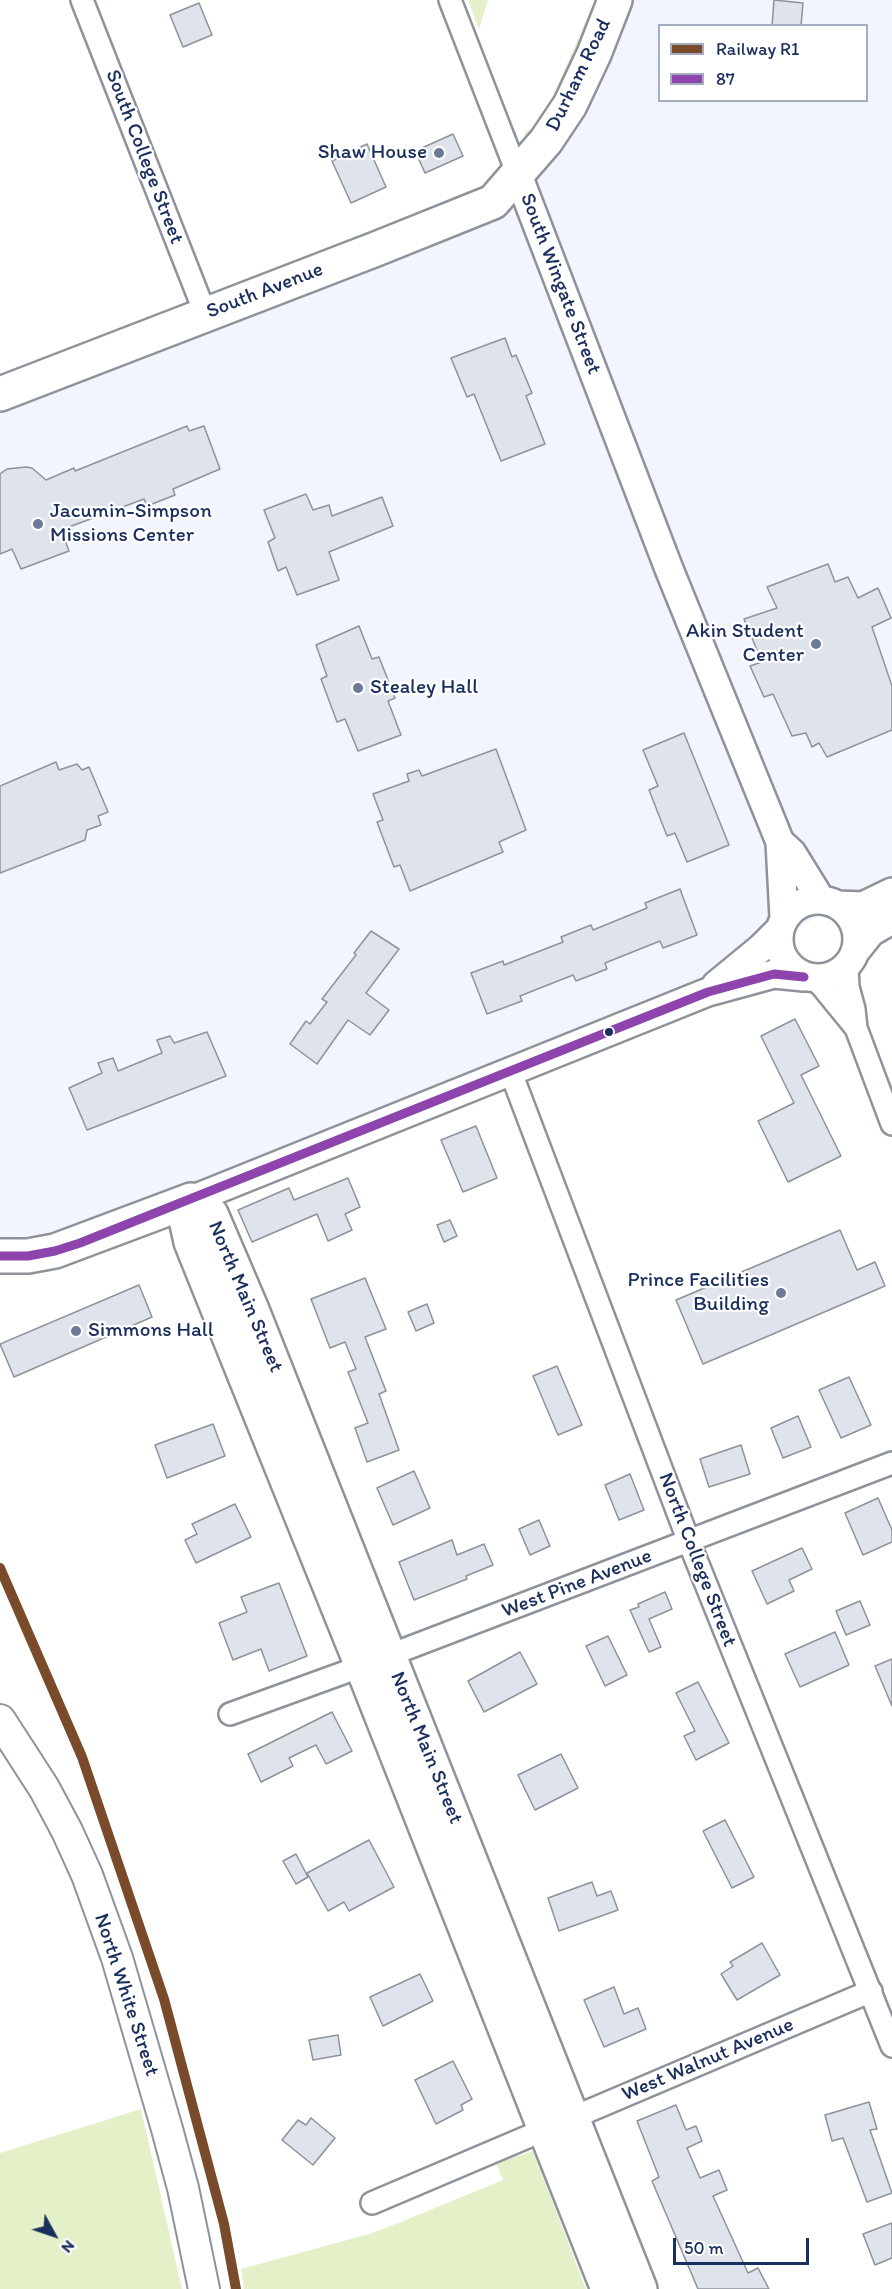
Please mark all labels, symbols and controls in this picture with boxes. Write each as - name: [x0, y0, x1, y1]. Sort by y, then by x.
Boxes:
- street label: Durham Road: [541, 14, 617, 136]
- legend: [658, 24, 868, 102]
- text: Railway R1: [716, 38, 799, 60]
- street label: South College Street: [99, 66, 189, 248]
- text: 87: [716, 68, 735, 90]
- place label: Shaw House: [318, 140, 427, 166]
- marker: Shaw House: [432, 146, 446, 160]
- street label: South Wingate Street: [514, 190, 606, 378]
- street label: South Avenue: [203, 257, 327, 325]
- place label: Jacumin-Simpson Missions Center: [50, 499, 212, 549]
- marker: Jacumin-Simpson Missions Center: [31, 517, 45, 531]
- place label: Akin Student Center: [686, 619, 804, 669]
- marker: Akin Student Center: [809, 637, 823, 651]
- place label: Stealey Hall: [370, 675, 478, 701]
- marker: Stealey Hall: [351, 681, 365, 695]
- unlabelled marker: [603, 1026, 615, 1038]
- street label: North Main Street: [202, 1218, 288, 1376]
- place label: Prince Facilities Building: [627, 1268, 769, 1318]
- marker: Prince Facilities Building: [774, 1286, 788, 1300]
- place label: Simmons Hall: [88, 1318, 214, 1344]
- marker: Simmons Hall: [69, 1324, 83, 1338]
- street label: North College Street: [652, 1469, 742, 1651]
- street label: West Pine Avenue: [498, 1544, 656, 1624]
- street label: North Main Street: [384, 1668, 468, 1828]
- street label: North White Street: [88, 1910, 164, 2080]
- street label: West Walnut Avenue: [618, 2012, 798, 2108]
- north arrow: [24, 2205, 84, 2265]
- scale bar: [676, 2226, 812, 2264]
- text: N: [57, 2237, 79, 2257]
- text: 50 m: [684, 2237, 724, 2259]

